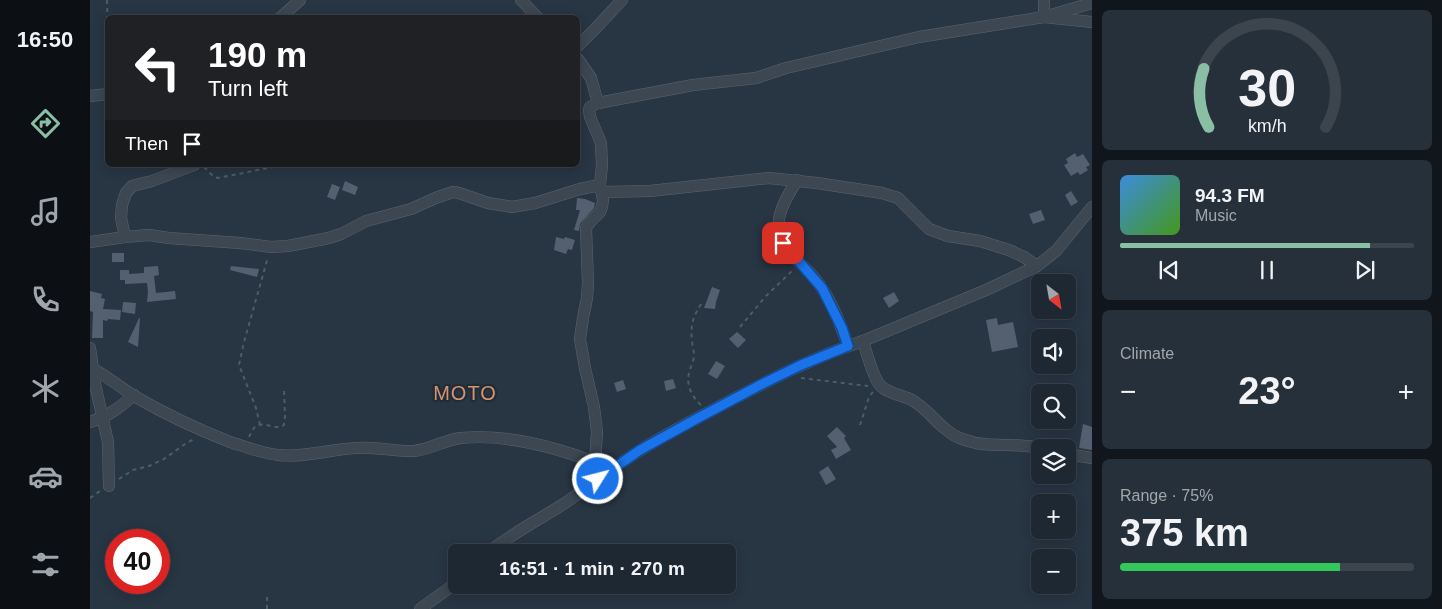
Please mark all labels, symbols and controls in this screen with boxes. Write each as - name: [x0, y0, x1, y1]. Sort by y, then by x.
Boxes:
- text: 16:50: [17, 27, 73, 52]
- icon: left: [125, 35, 190, 100]
- text: 190 m: [208, 35, 307, 74]
- text: 30: [1238, 59, 1296, 117]
- text: Turn left: [208, 76, 288, 101]
- icon: directions: [28, 106, 63, 141]
- text: km/h: [1248, 116, 1286, 136]
- icon: arrive: [178, 130, 206, 158]
- text: Then: [125, 133, 168, 154]
- text: 94.3 FM: [1195, 185, 1265, 206]
- icon: music: [28, 194, 63, 229]
- text: Music: [1195, 207, 1237, 224]
- pin: [762, 222, 804, 264]
- icon: arrive: [769, 229, 797, 257]
- icon: previous: [1155, 256, 1183, 284]
- icon: pause: [1253, 256, 1281, 284]
- icon: next: [1351, 256, 1379, 284]
- north arrow: [1031, 274, 1076, 319]
- map controls: [1031, 274, 1076, 594]
- icon: phone: [28, 282, 63, 317]
- button: sound: [1031, 329, 1076, 374]
- text: Climate: [1120, 345, 1174, 362]
- text: 23°: [1238, 370, 1296, 412]
- icon: climate: [28, 371, 63, 406]
- text: −: [1120, 376, 1136, 407]
- text: +: [1398, 376, 1414, 407]
- district label: MOTO: [433, 382, 497, 404]
- button: search: [1031, 384, 1076, 429]
- button: layers: [1031, 439, 1076, 484]
- position arrow: [571, 452, 623, 504]
- icon: car: [28, 459, 63, 494]
- text: Range · 75%: [1120, 487, 1213, 504]
- button: +: [1031, 494, 1076, 539]
- text: 375 km: [1120, 512, 1249, 554]
- speed limit sign: 40: [105, 529, 170, 594]
- icon: filters: [28, 547, 63, 582]
- button: −: [1031, 549, 1076, 594]
- text: 16:51 · 1 min · 270 m: [499, 558, 685, 579]

